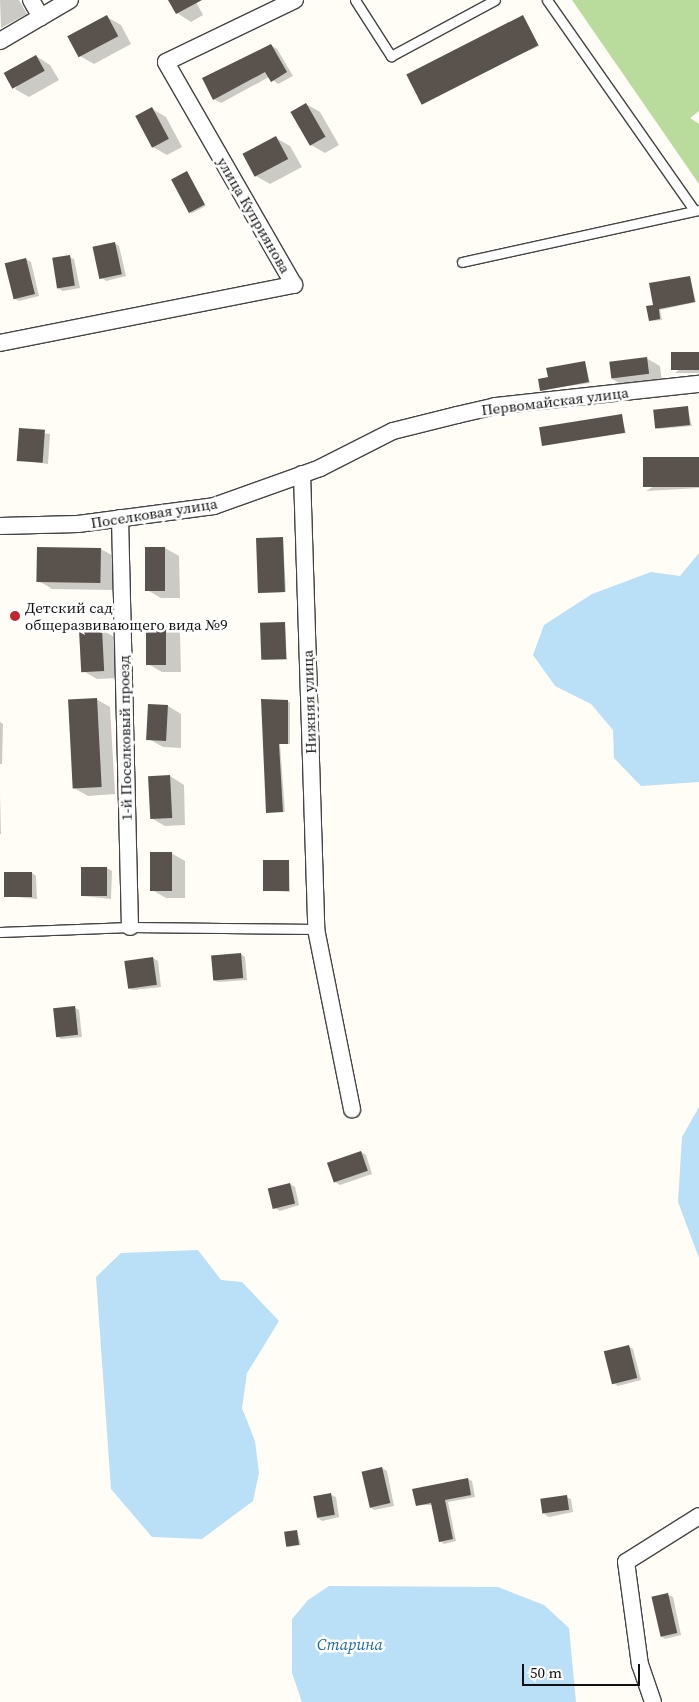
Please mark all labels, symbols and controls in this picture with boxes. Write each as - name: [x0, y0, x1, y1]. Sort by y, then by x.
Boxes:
- street label: улица Куприянова: [213, 154, 295, 276]
- street label: Первомайская улица: [480, 383, 630, 419]
- street label: Поселковая улица: [89, 494, 219, 532]
- place label: Детский сад общеразвивающего вида №9: [25, 598, 228, 633]
- marker: Детский сад общеразвивающего вида №9: [9, 610, 21, 622]
- street label: Нижняя улица: [298, 650, 320, 754]
- street label: 1-й Поселковый проезд: [115, 655, 135, 821]
- water label: Cтарина: [317, 1634, 383, 1654]
- scale bar: [524, 1654, 642, 1686]
- text: 50 m: [530, 1662, 562, 1683]

